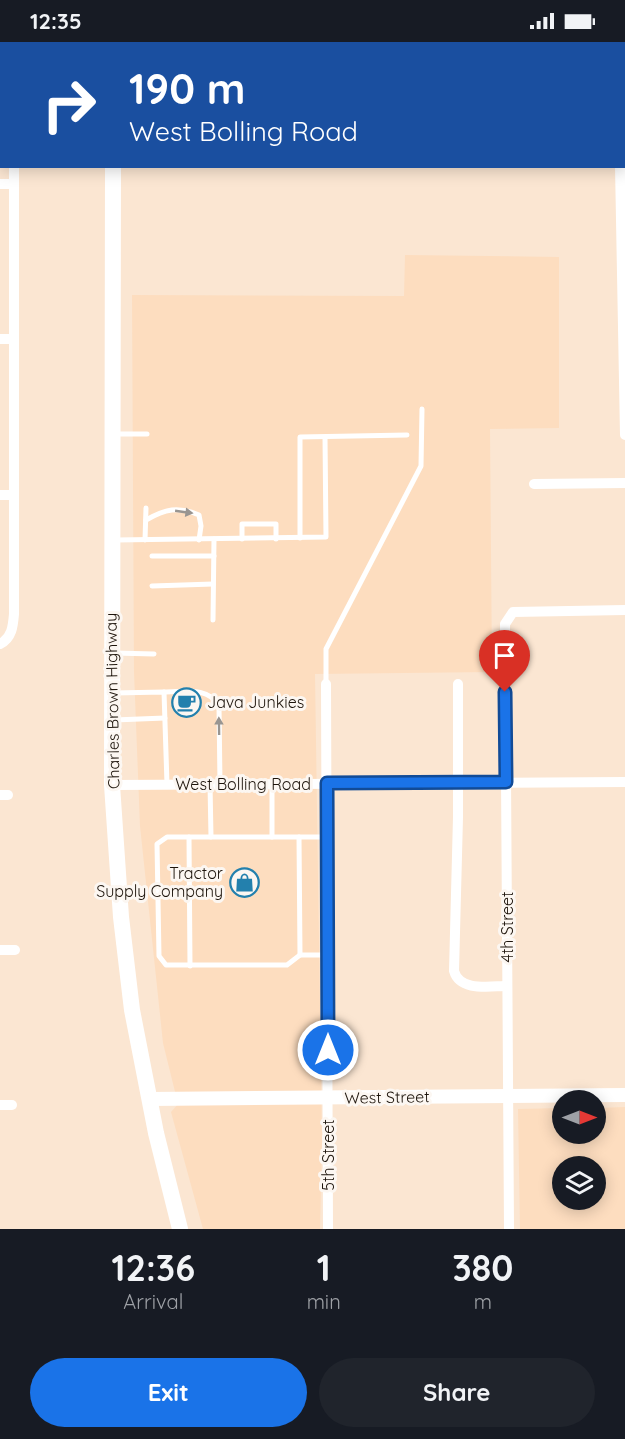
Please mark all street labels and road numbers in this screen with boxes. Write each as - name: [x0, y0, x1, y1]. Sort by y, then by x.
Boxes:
- street label: Charles Brown Highway: [100, 613, 124, 789]
- street label: West Bolling Road: [175, 774, 311, 794]
- street label: 4th Street: [497, 891, 517, 963]
- street label: West Street: [344, 1086, 430, 1108]
- street label: 5th Street: [318, 1119, 338, 1191]

